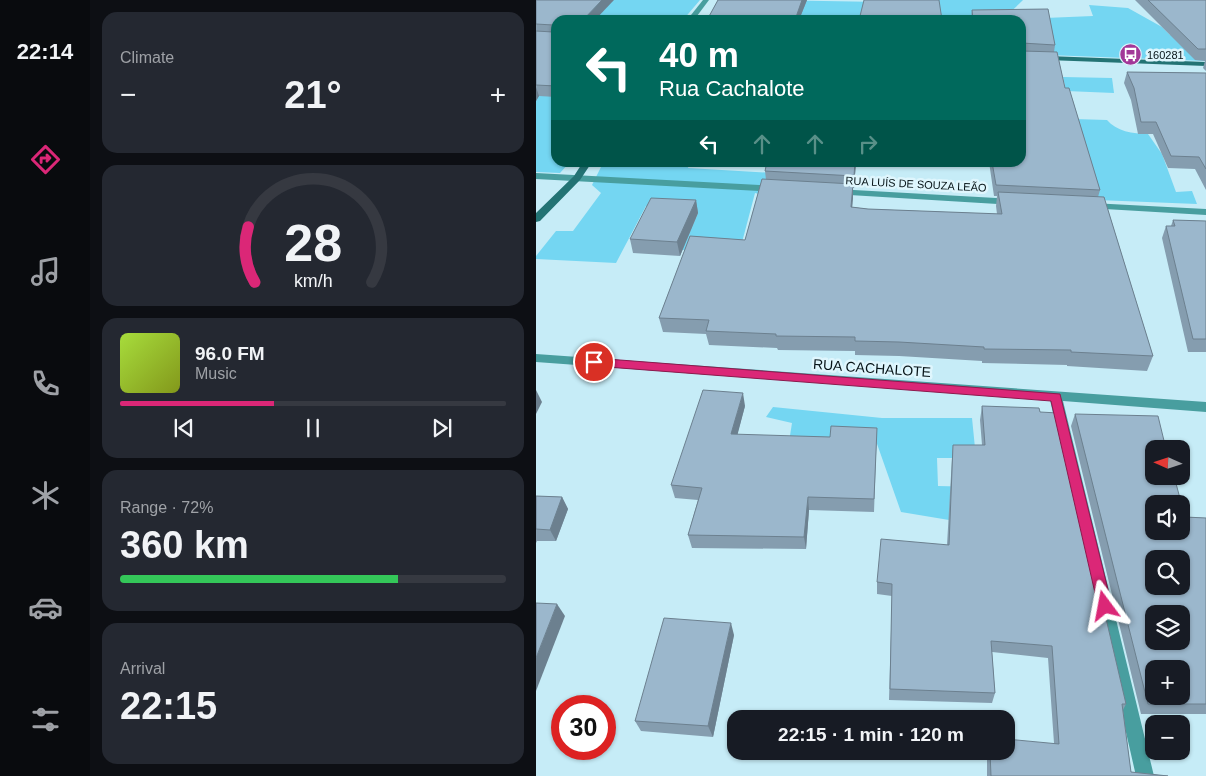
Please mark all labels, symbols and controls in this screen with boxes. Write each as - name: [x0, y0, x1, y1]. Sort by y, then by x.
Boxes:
- icon: left: [576, 35, 641, 100]
- text: 40 m: [659, 35, 739, 74]
- text: 22:14: [17, 39, 73, 64]
- bus stop icon: 160281: [1119, 43, 1143, 67]
- text: Climate: [120, 49, 174, 66]
- place label: 160281: [1147, 49, 1184, 61]
- text: 21°: [284, 74, 342, 116]
- text: Rua Cachalote: [659, 76, 805, 101]
- text: −: [120, 79, 136, 110]
- text: +: [490, 79, 506, 110]
- icon: left: [695, 130, 723, 158]
- icon: ahead: [748, 130, 776, 158]
- icon: ahead: [801, 130, 829, 158]
- icon: right: [854, 130, 882, 158]
- icon: directions: [28, 142, 63, 177]
- street label: RUA LUÍS DE SOUZA LEÃO: [845, 174, 987, 194]
- text: 28: [284, 214, 342, 272]
- icon: music: [28, 254, 63, 289]
- text: km/h: [294, 271, 332, 291]
- pin: [573, 341, 615, 383]
- text: 96.0 FM: [195, 343, 265, 364]
- icon: arrive: [580, 348, 608, 376]
- street label: RUA CACHALOTE: [812, 356, 932, 380]
- text: Music: [195, 365, 237, 382]
- icon: phone: [28, 366, 63, 401]
- icon: previous: [170, 414, 198, 442]
- icon: pause: [299, 414, 327, 442]
- icon: next: [428, 414, 456, 442]
- north arrow: [1145, 440, 1190, 485]
- map controls: [1145, 440, 1190, 760]
- icon: climate: [28, 478, 63, 513]
- button: sound: [1145, 495, 1190, 540]
- text: Range · 72%: [120, 499, 213, 516]
- text: 360 km: [120, 524, 249, 566]
- button: search: [1145, 550, 1190, 595]
- position arrow: [1078, 579, 1130, 631]
- icon: car: [28, 590, 63, 625]
- button: layers: [1145, 605, 1190, 650]
- text: Arrival: [120, 660, 165, 677]
- button: +: [1145, 660, 1190, 705]
- text: 22:15: [120, 685, 217, 727]
- speed limit sign: 30: [551, 695, 616, 760]
- icon: filters: [28, 702, 63, 737]
- button: −: [1145, 715, 1190, 760]
- text: 22:15 · 1 min · 120 m: [778, 724, 964, 745]

